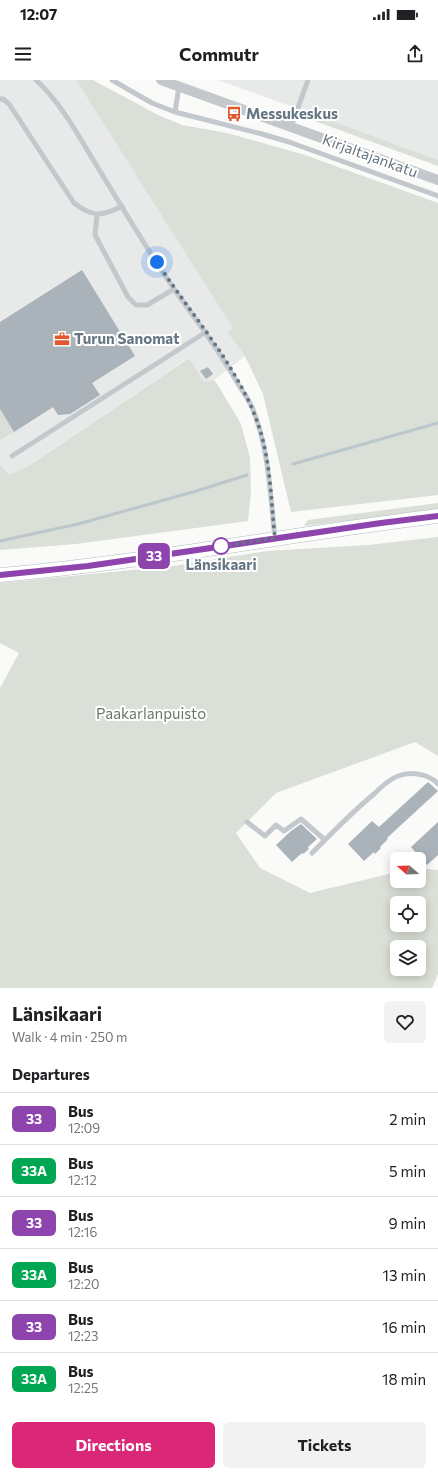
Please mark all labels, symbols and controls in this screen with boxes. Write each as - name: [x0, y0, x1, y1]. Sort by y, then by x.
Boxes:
- text: 12:07: [20, 5, 57, 23]
- icon: menu: [12, 43, 34, 65]
- text: Commutr: [179, 43, 259, 65]
- icon: share: [404, 43, 426, 65]
- place label: Messukeskus: [246, 104, 338, 122]
- bus stop icon: Messukeskus: [225, 105, 243, 123]
- street label: Kirjaltajankatu: [320, 129, 420, 181]
- your location: [147, 252, 167, 272]
- place label: Turun Sanomat: [74, 329, 179, 347]
- office icon: Turun Sanomat: [53, 330, 71, 348]
- marker: Länsikaari: [212, 537, 230, 555]
- line badge: 33: [136, 543, 172, 569]
- text: 33: [146, 547, 162, 564]
- place label: Länsikaari: [185, 555, 257, 573]
- park label: Paakarlanpuisto: [96, 704, 206, 722]
- north arrow: [390, 852, 426, 888]
- map controls: [390, 852, 426, 976]
- button: locate: [390, 896, 426, 932]
- button: layers: [390, 940, 426, 976]
- button: heart: [384, 1001, 426, 1043]
- text: Länsikaari: [12, 1002, 102, 1025]
- text: Walk · 4 min · 250 m: [12, 1029, 127, 1045]
- text: Departures: [12, 1065, 90, 1083]
- text: Bus: [68, 1102, 93, 1120]
- text: 33: [26, 1110, 42, 1127]
- text: 2 min: [389, 1110, 426, 1128]
- text: 12:09: [68, 1120, 100, 1136]
- text: Bus: [68, 1154, 93, 1172]
- text: 33A: [21, 1162, 47, 1179]
- text: 5 min: [389, 1162, 426, 1180]
- text: 12:12: [68, 1172, 97, 1188]
- text: Bus: [68, 1206, 93, 1224]
- text: 33: [26, 1214, 42, 1231]
- text: 9 min: [388, 1214, 426, 1232]
- text: 12:16: [68, 1224, 97, 1240]
- text: Bus: [68, 1258, 93, 1276]
- text: 33A: [21, 1266, 47, 1283]
- text: 13 min: [383, 1266, 426, 1284]
- text: 12:20: [68, 1276, 100, 1292]
- text: Bus: [68, 1310, 93, 1328]
- text: 33: [26, 1318, 42, 1335]
- text: 16 min: [382, 1318, 426, 1336]
- text: 12:23: [68, 1328, 98, 1344]
- text: Bus: [68, 1362, 93, 1380]
- text: 33A: [21, 1370, 47, 1387]
- text: 18 min: [382, 1370, 426, 1388]
- text: 12:25: [68, 1380, 99, 1396]
- button: Directions: [12, 1422, 215, 1468]
- button: Tickets: [223, 1422, 426, 1468]

